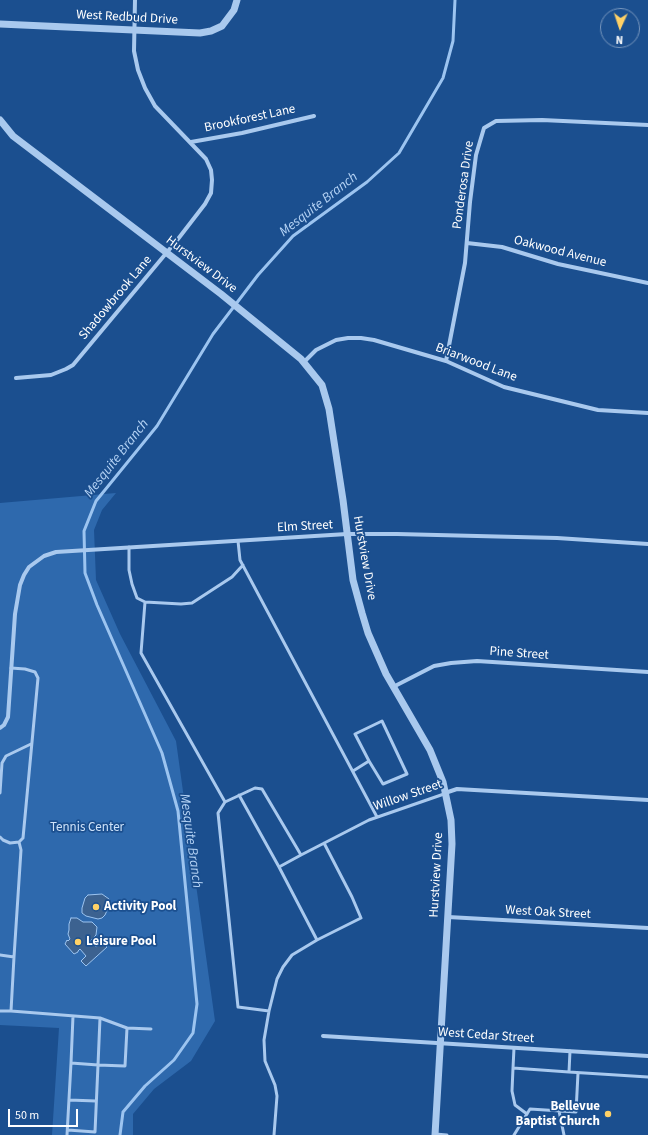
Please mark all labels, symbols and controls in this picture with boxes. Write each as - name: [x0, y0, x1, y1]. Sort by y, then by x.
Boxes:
- street label: West Redbud Drive: [76, 8, 178, 28]
- north arrow: [600, 8, 640, 48]
- text: N: [615, 32, 623, 47]
- street label: Brookforest Lane: [203, 102, 297, 136]
- street label: Ponderosa Drive: [450, 140, 478, 230]
- water label: Mesquite Branch: [276, 169, 362, 241]
- street label: Hurstview Drive: [162, 233, 240, 297]
- street label: Oakwood Avenue: [512, 233, 608, 271]
- street label: Shadowbrook Lane: [76, 253, 156, 343]
- street label: Briarwood Lane: [433, 340, 519, 386]
- water label: Mesquite Branch: [81, 416, 153, 502]
- street label: Hurstview Drive: [349, 515, 379, 601]
- street label: Elm Street: [277, 518, 333, 536]
- street label: Pine Street: [489, 644, 549, 664]
- street label: Willow Street: [372, 777, 444, 815]
- water label: Mesquite Branch: [175, 793, 205, 889]
- park label: Tennis Center: [50, 820, 124, 836]
- street label: Hurstview Drive: [427, 832, 447, 918]
- place label: Activity Pool: [104, 899, 176, 915]
- marker: Activity Pool: [91, 902, 101, 912]
- street label: West Oak Street: [505, 903, 591, 923]
- place label: Leisure Pool: [86, 934, 156, 950]
- marker: Leisure Pool: [73, 937, 83, 947]
- street label: West Cedar Street: [437, 1025, 535, 1047]
- place label: Bellevue Baptist Church: [516, 1099, 600, 1130]
- scale bar: [10, 1101, 80, 1127]
- text: 50 m: [15, 1107, 39, 1124]
- marker: Bellevue Baptist Church: [603, 1109, 613, 1119]

